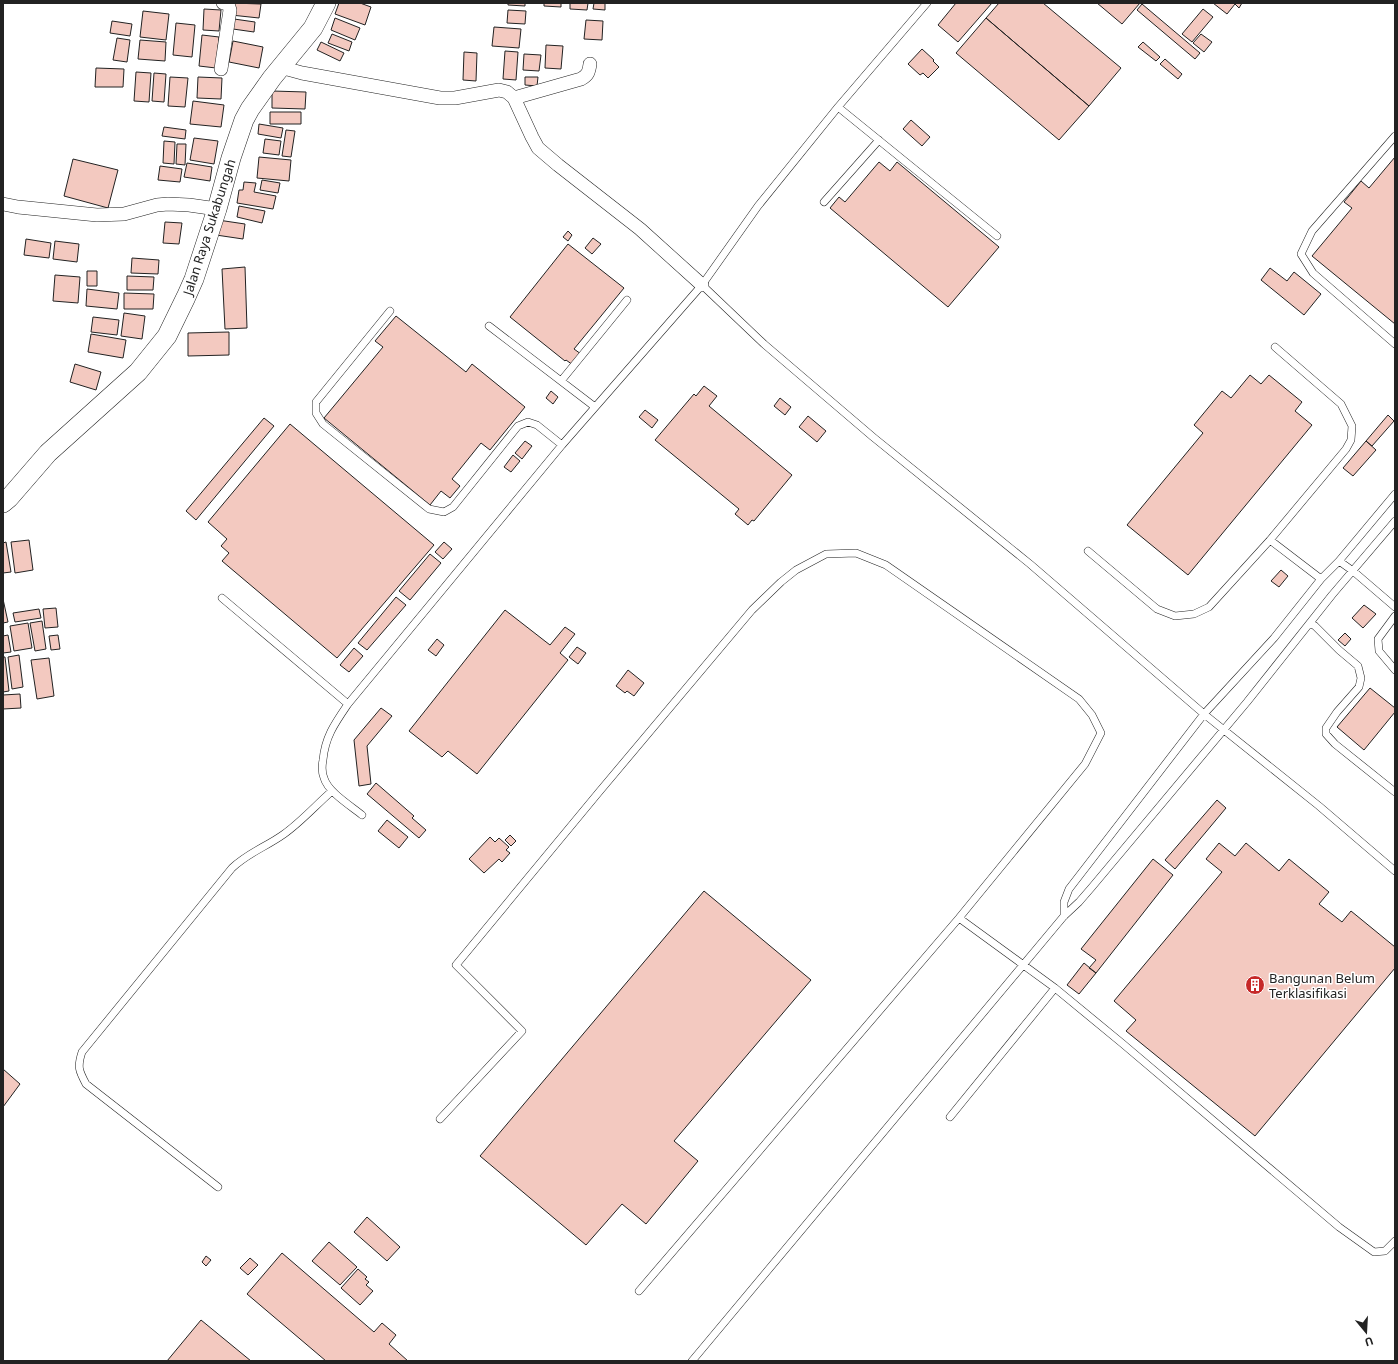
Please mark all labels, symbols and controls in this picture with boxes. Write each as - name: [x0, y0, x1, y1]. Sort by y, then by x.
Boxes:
- street label: Jalan Raya Sukabungah: [178, 157, 240, 299]
- place label: Bangunan Belum Terklasifikasi: [1269, 969, 1375, 1002]
- building icon: Bangunan Belum Terklasifikasi: [1244, 974, 1266, 996]
- north arrow: [1346, 1312, 1386, 1352]
- text: U: [1363, 1334, 1376, 1350]

